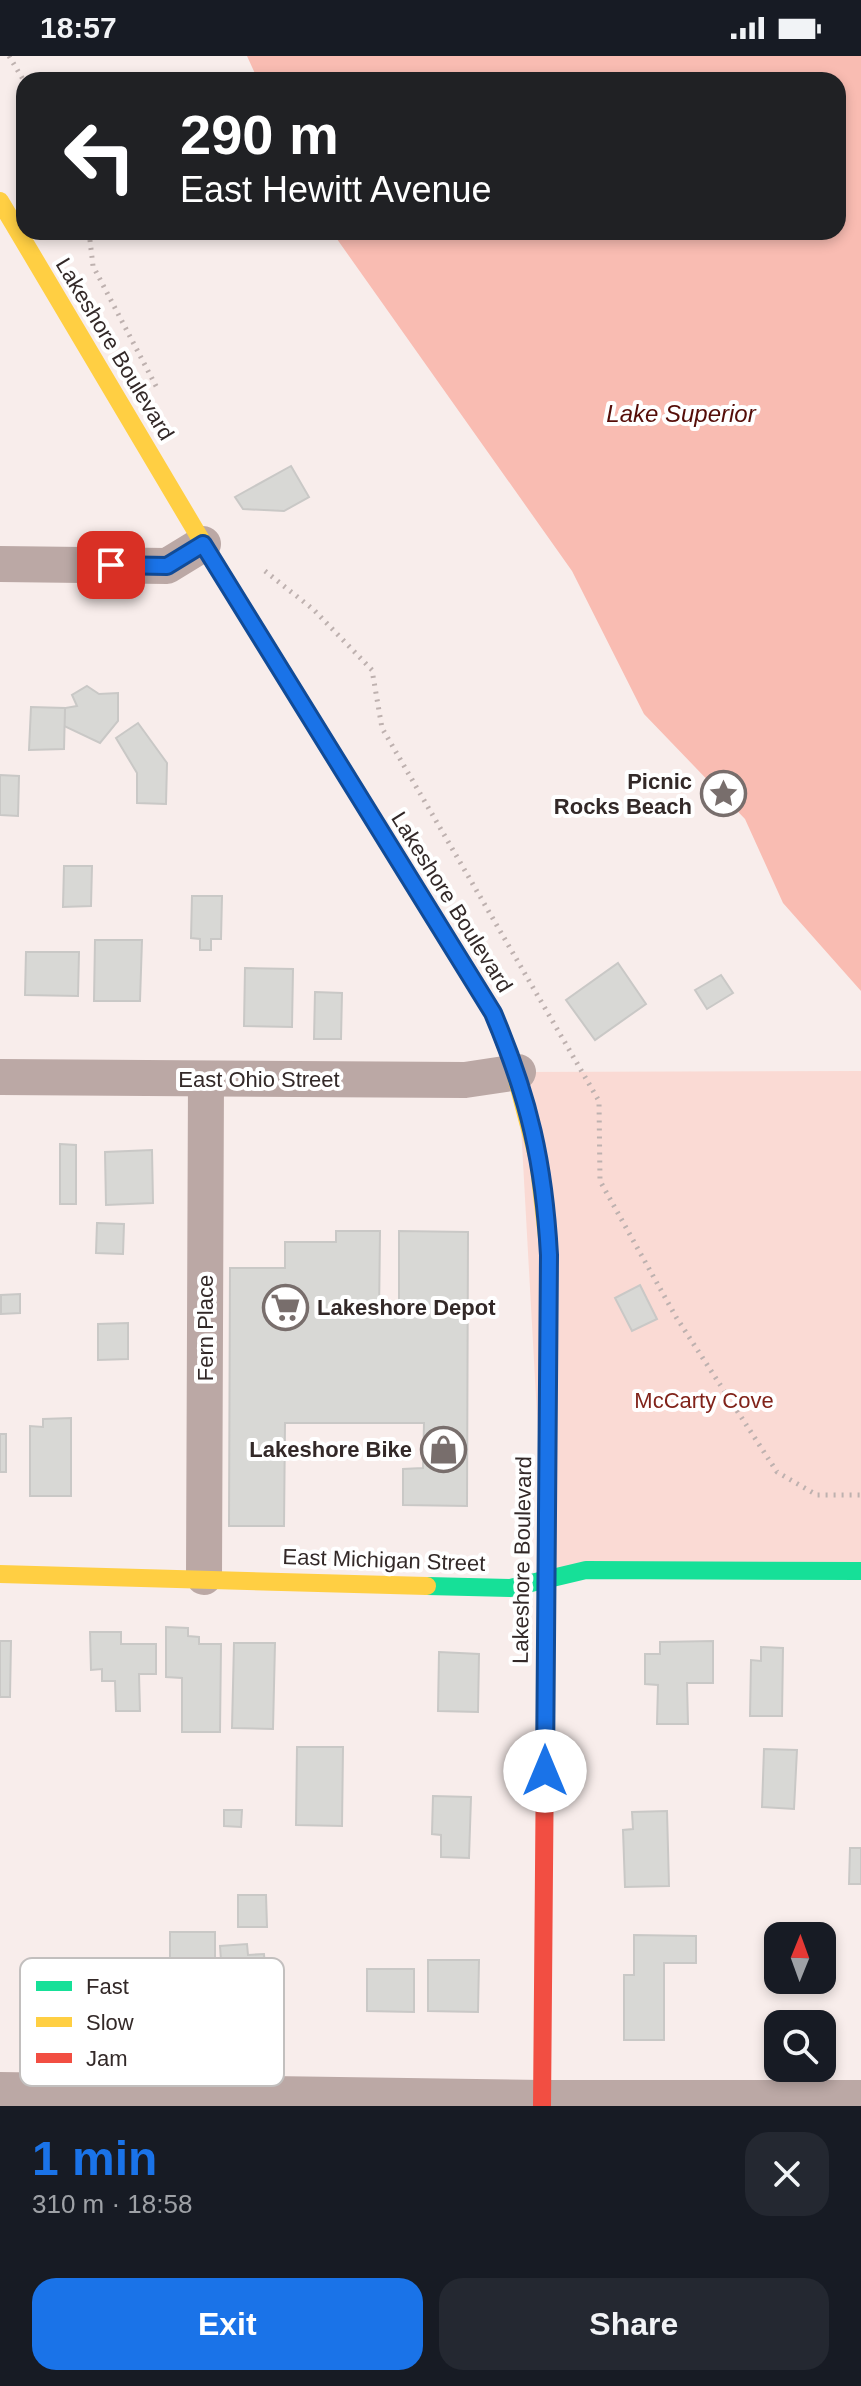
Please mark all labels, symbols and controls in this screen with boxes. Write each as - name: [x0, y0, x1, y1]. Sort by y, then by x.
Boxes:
- text: 18:57: [40, 11, 117, 44]
- text: 290 m: [180, 103, 339, 166]
- icon: left: [48, 104, 152, 208]
- text: East Hewitt Avenue: [180, 169, 492, 210]
- street label: Lakeshore Boulevard: [51, 253, 179, 445]
- water label: Lake Superior: [606, 400, 757, 427]
- pin: [77, 531, 145, 599]
- icon: arrive: [89, 543, 133, 587]
- place label: Picnic Rocks Beach: [554, 769, 692, 819]
- place icon: Picnic Rocks Beach: [699, 770, 747, 818]
- street label: Lakeshore Boulevard: [386, 807, 518, 997]
- street label: East Ohio Street: [178, 1067, 340, 1092]
- street label: Fern Place: [193, 1275, 218, 1381]
- supermarket icon: Lakeshore Depot: [262, 1283, 310, 1331]
- place label: Lakeshore Depot: [317, 1295, 496, 1320]
- park label: McCarty Cove: [634, 1388, 774, 1413]
- shop icon: Lakeshore Bike: [419, 1425, 467, 1473]
- place label: Lakeshore Bike: [249, 1437, 412, 1462]
- street label: Lakeshore Boulevard: [508, 1456, 536, 1664]
- street label: East Michigan Street: [282, 1544, 486, 1576]
- position arrow: [503, 1729, 587, 1813]
- north arrow: [764, 1922, 836, 1994]
- map controls: [764, 1922, 836, 2082]
- legend: [20, 1958, 284, 2086]
- text: Fast: [86, 1974, 129, 1999]
- text: Slow: [86, 2010, 134, 2035]
- button: search: [764, 2010, 836, 2082]
- text: Jam: [86, 2046, 128, 2071]
- text: 1 min: [32, 2132, 157, 2185]
- button: close: [745, 2132, 829, 2216]
- text: 310 m · 18:58: [32, 2189, 192, 2219]
- button: Exit: [32, 2278, 423, 2370]
- button: Share: [439, 2278, 829, 2370]

